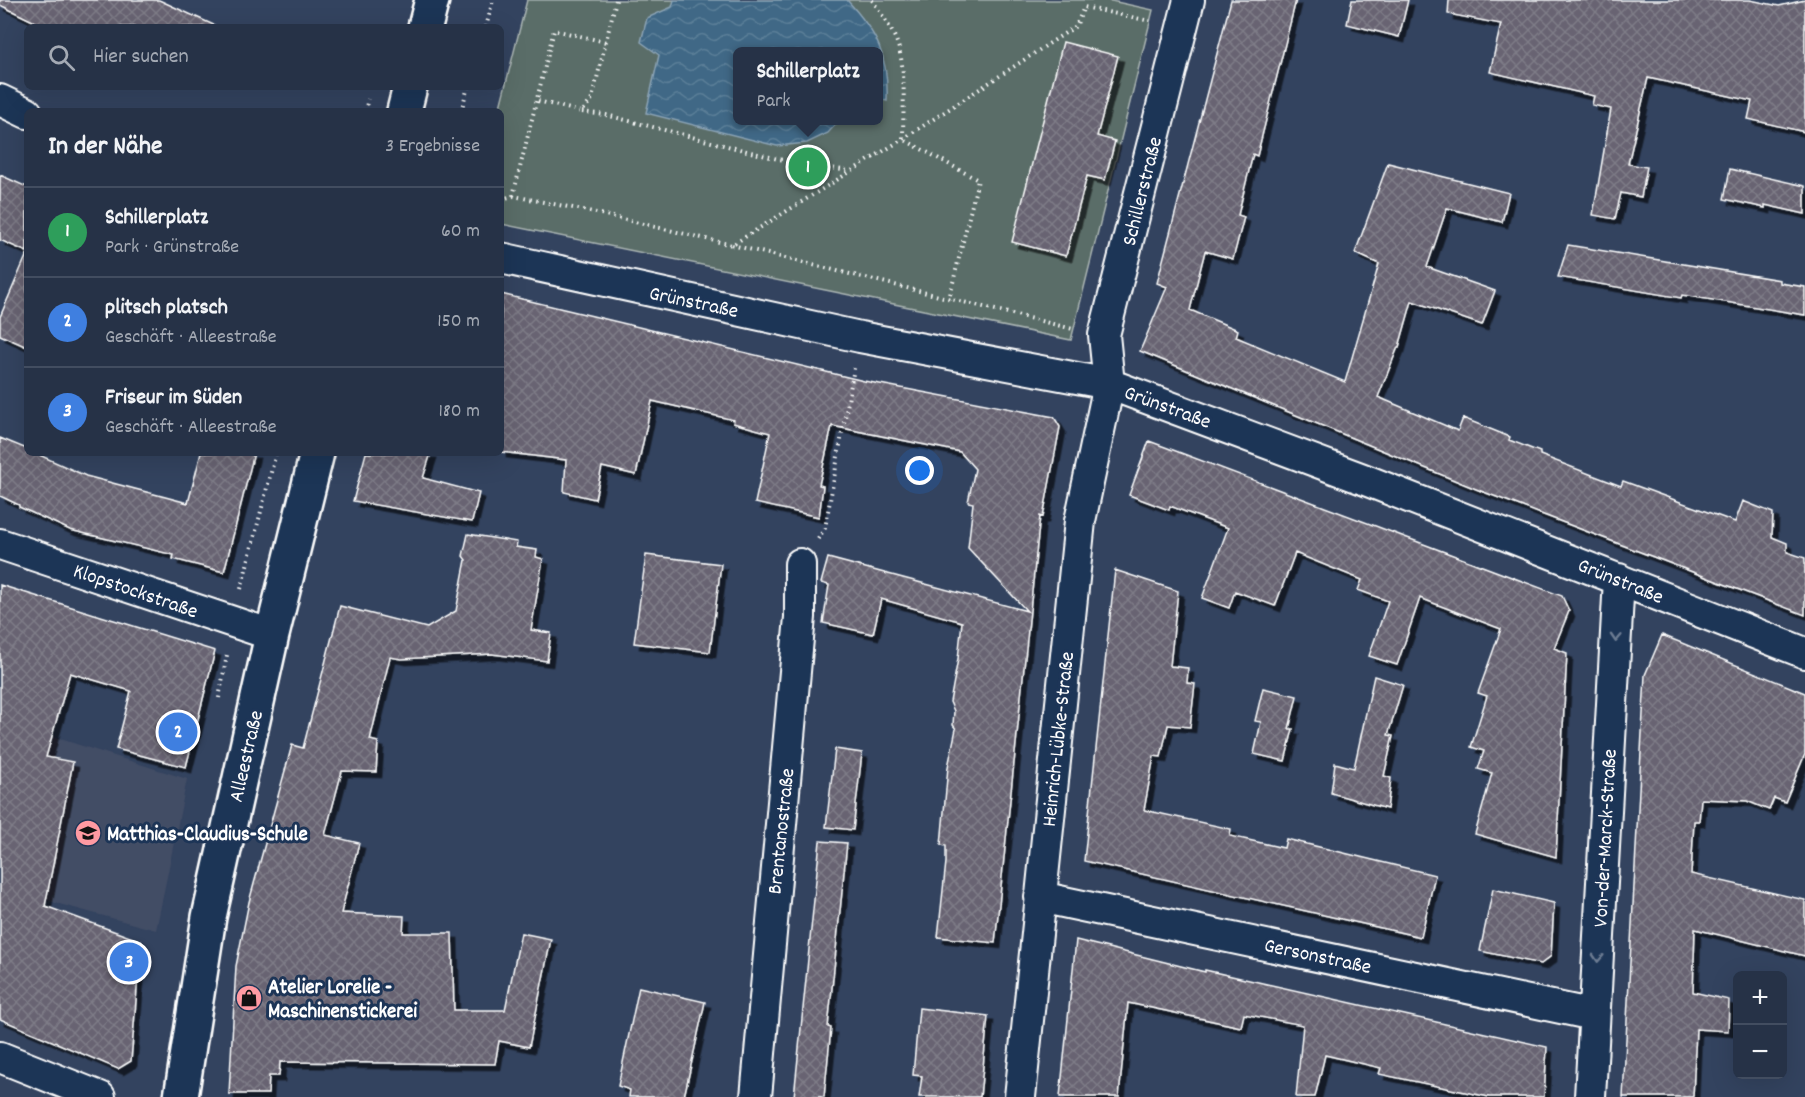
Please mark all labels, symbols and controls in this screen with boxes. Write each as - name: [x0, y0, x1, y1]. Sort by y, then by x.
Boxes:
- search box: [24, 24, 504, 90]
- icon: search: [45, 41, 78, 74]
- text: Hier suchen: [93, 42, 189, 73]
- popup: [733, 47, 883, 125]
- text: Schillerplatz: [756, 57, 860, 88]
- text: Park: [756, 88, 791, 116]
- text: In der Nähe: [48, 129, 162, 166]
- text: 3 Ergebnisse: [385, 133, 480, 161]
- street label: Schillerstraße: [1116, 134, 1172, 250]
- pin: 1: [788, 144, 828, 190]
- text: Schillerplatz: [105, 203, 208, 234]
- text: 1: [65, 218, 70, 246]
- text: 60 m: [441, 218, 480, 246]
- text: Park · Grünstraße: [105, 234, 239, 262]
- street label: Grünstraße: [646, 280, 741, 328]
- text: plitsch platsch: [105, 293, 228, 324]
- text: 2: [63, 308, 72, 336]
- text: 150 m: [437, 308, 480, 336]
- text: Geschäft · Alleestraße: [105, 324, 277, 352]
- street label: Grünstraße: [1119, 379, 1215, 438]
- text: Friseur im Süden: [105, 383, 242, 414]
- text: 3: [63, 398, 72, 426]
- text: 180 m: [438, 398, 480, 426]
- text: Geschäft · Alleestraße: [105, 414, 277, 442]
- your location: [905, 456, 934, 485]
- street label: Grünstraße: [1572, 552, 1667, 614]
- street label: Klopstockstraße: [69, 557, 201, 628]
- one-way arrow: [1609, 633, 1622, 642]
- street label: Heinrich-Lübke-Straße: [1036, 650, 1084, 828]
- street label: Alleestraße: [223, 708, 273, 806]
- pin: 2: [158, 710, 198, 754]
- street label: Von-der-Marck-Straße: [1587, 748, 1627, 928]
- street label: Brentanostraße: [761, 767, 805, 896]
- school or university icon: Matthias-Claudius-Schule: [73, 818, 103, 848]
- place label: Matthias-Claudius-Schule: [107, 821, 308, 851]
- street label: Gersonstraße: [1261, 932, 1374, 984]
- pin: 3: [110, 940, 148, 984]
- one-way arrow: [1591, 954, 1604, 963]
- map controls: [1733, 971, 1787, 1079]
- button: +: [1733, 971, 1787, 1025]
- place label: Atelier Lorelie - Maschinenstickerei: [268, 974, 417, 1028]
- shop icon: Atelier Lorelie - Maschinenstickerei: [234, 983, 264, 1013]
- button: −: [1733, 1025, 1787, 1079]

